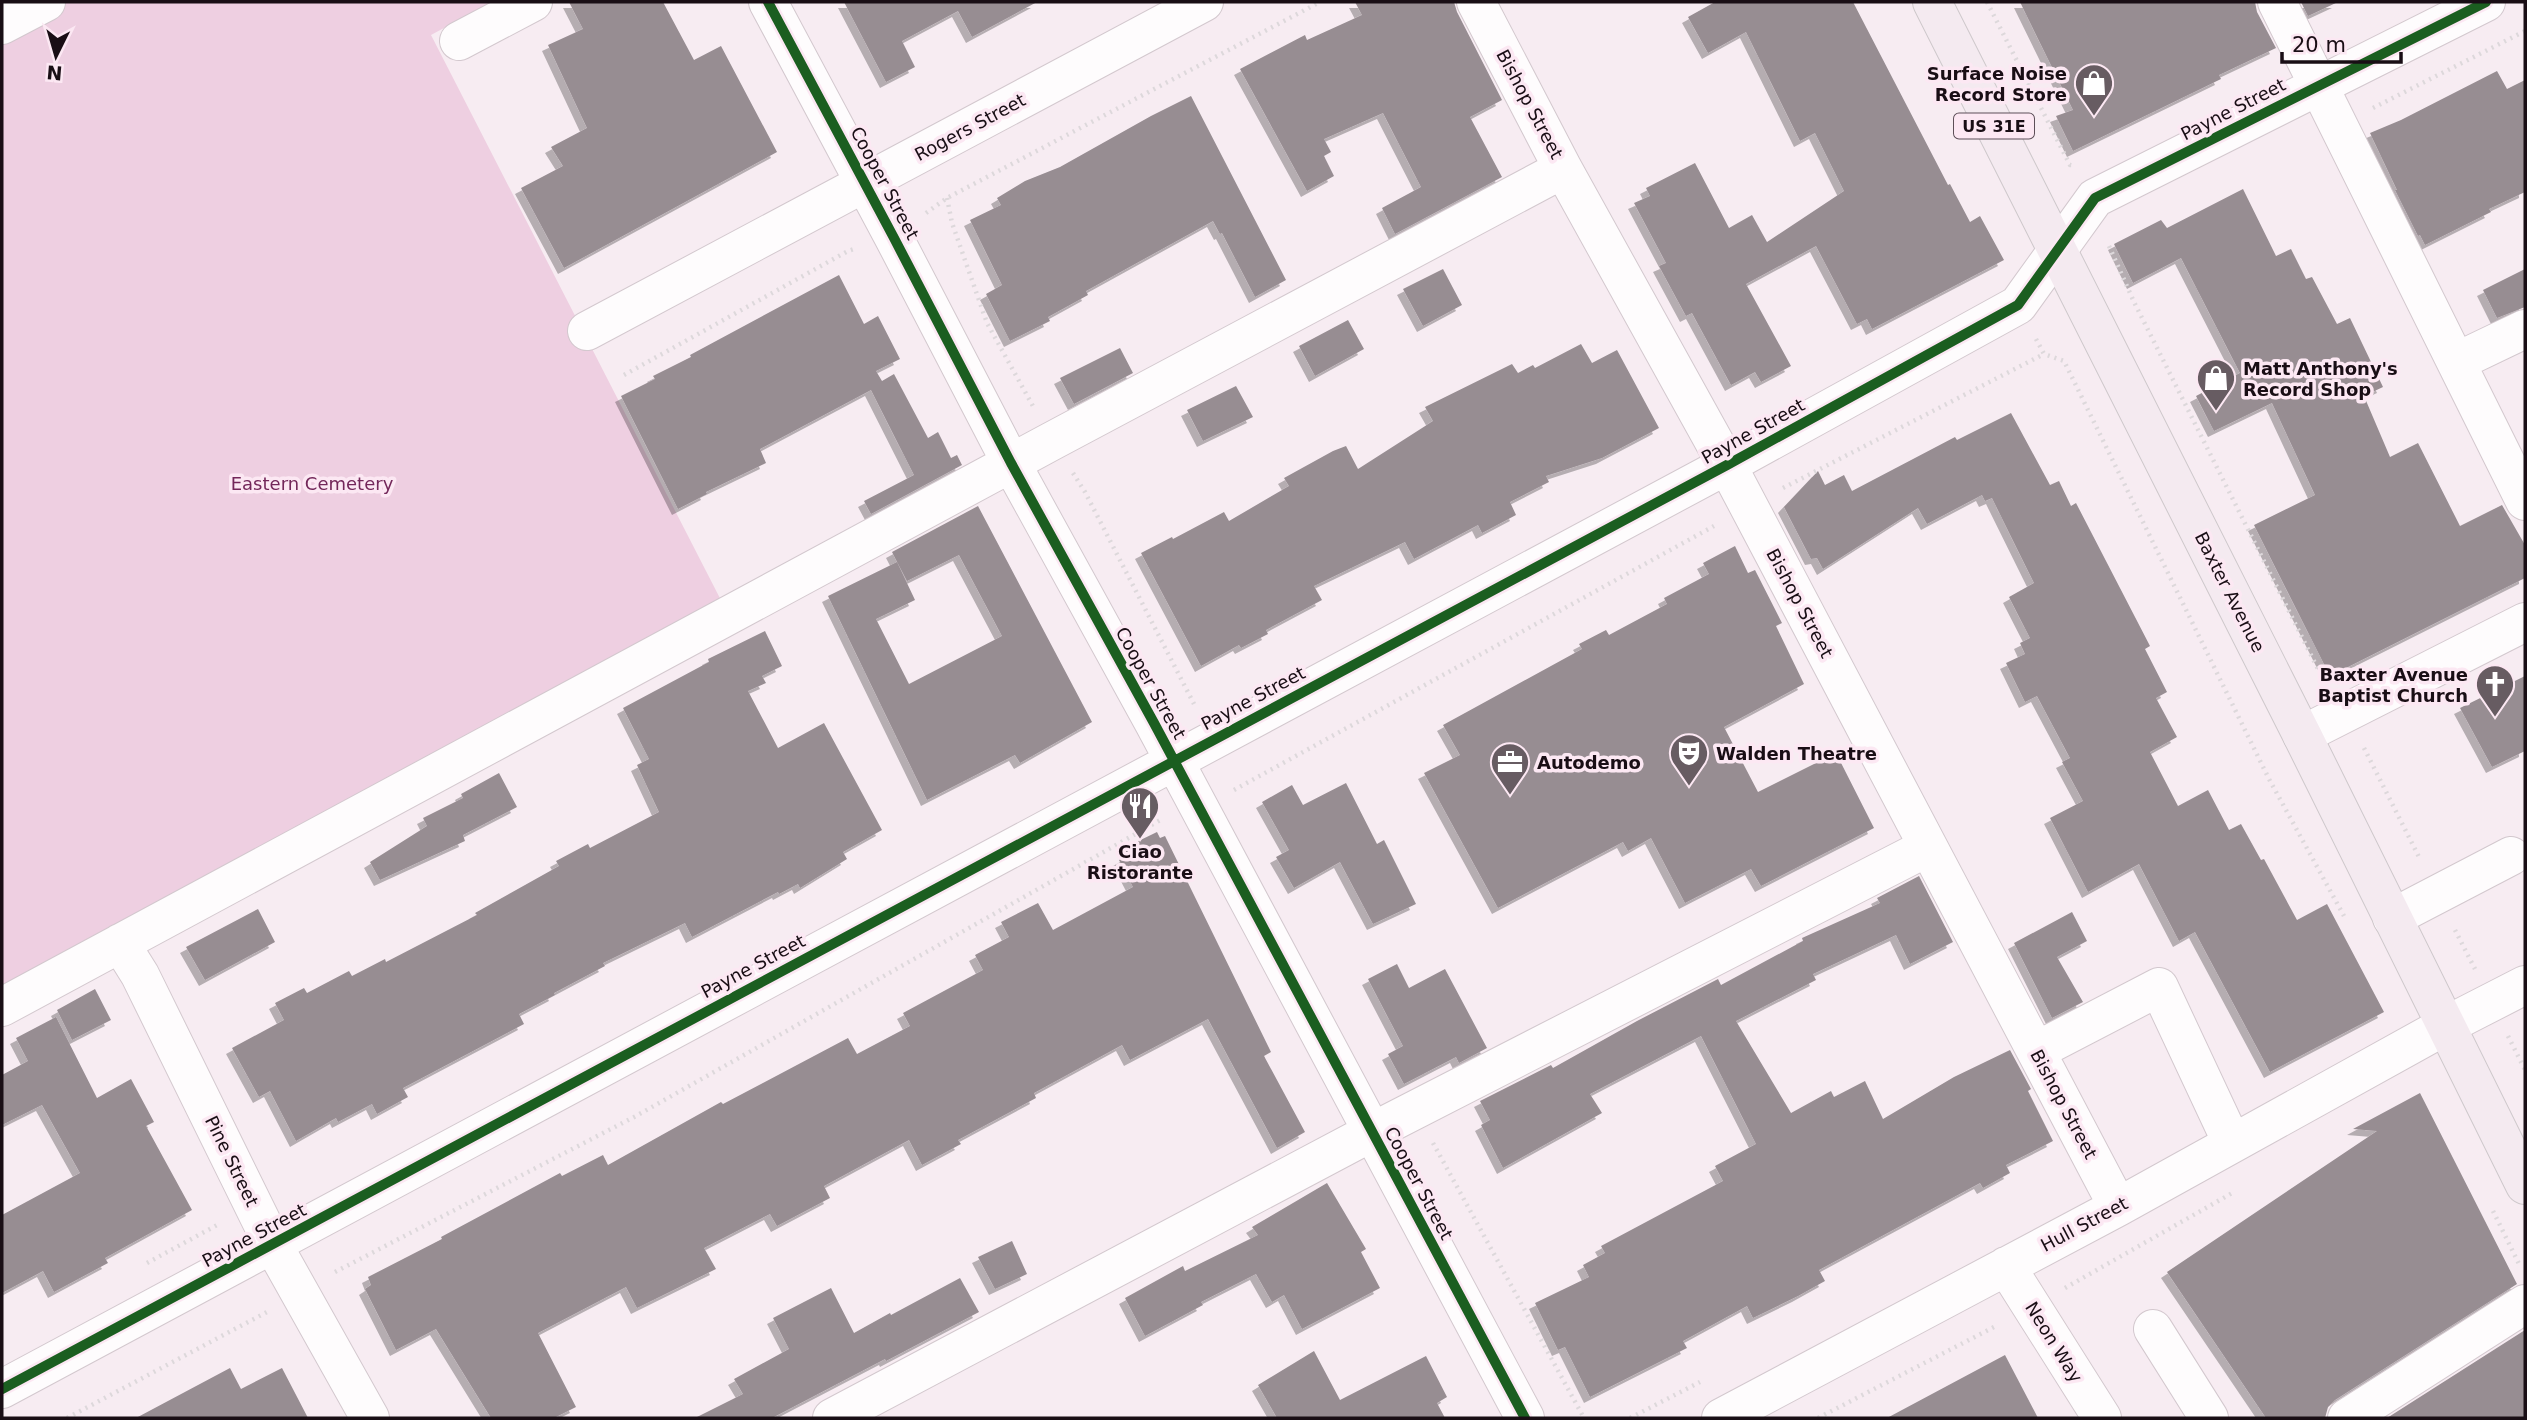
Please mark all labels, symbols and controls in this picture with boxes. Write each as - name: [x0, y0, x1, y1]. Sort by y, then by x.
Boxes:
- north arrow: [21, 21, 91, 91]
- scale bar: [2282, 21, 2401, 65]
- text: 20 m: [2292, 33, 2346, 57]
- street label: Bishop Street: [1492, 46, 1568, 162]
- text: N: [46, 61, 63, 85]
- shop icon: Surface Noise Record Store: [2073, 62, 2115, 117]
- place label: Surface Noise Record Store: [1927, 63, 2067, 105]
- street label: Payne Street: [2177, 74, 2289, 144]
- street label: Rogers Street: [911, 89, 1029, 165]
- road number: US 31E: [1954, 114, 2034, 138]
- street label: Cooper Street: [846, 123, 924, 243]
- shop icon: Matt Anthony's Record Shop: [2195, 357, 2237, 412]
- place label: Matt Anthony's Record Shop: [2243, 358, 2398, 400]
- street label: Payne Street: [1698, 394, 1808, 468]
- park label: Eastern Cemetery: [231, 473, 394, 494]
- street label: Baxter Avenue: [2191, 528, 2269, 656]
- street label: Bishop Street: [1762, 545, 1838, 661]
- street label: Cooper Street: [1112, 623, 1190, 743]
- street label: Payne Street: [1197, 662, 1309, 734]
- church icon: Baxter Avenue Baptist Church: [2474, 663, 2516, 718]
- place label: Baxter Avenue Baptist Church: [2318, 664, 2468, 706]
- theatre icon: Walden Theatre: [1668, 732, 1710, 787]
- office icon: Autodemo: [1489, 741, 1531, 796]
- place label: Walden Theatre: [1716, 743, 1877, 764]
- place label: Autodemo: [1537, 752, 1641, 773]
- restaurant icon: Ciao Ristorante: [1119, 785, 1161, 840]
- place label: Ciao Ristorante: [1087, 841, 1193, 883]
- street label: Payne Street: [697, 930, 809, 1002]
- street label: Bishop Street: [2026, 1046, 2102, 1162]
- street label: Pine Street: [201, 1112, 263, 1210]
- street label: Cooper Street: [1380, 1123, 1458, 1243]
- street label: Hull Street: [2037, 1192, 2131, 1256]
- street label: Payne Street: [198, 1199, 310, 1271]
- street label: Neon Way: [2021, 1298, 2087, 1386]

